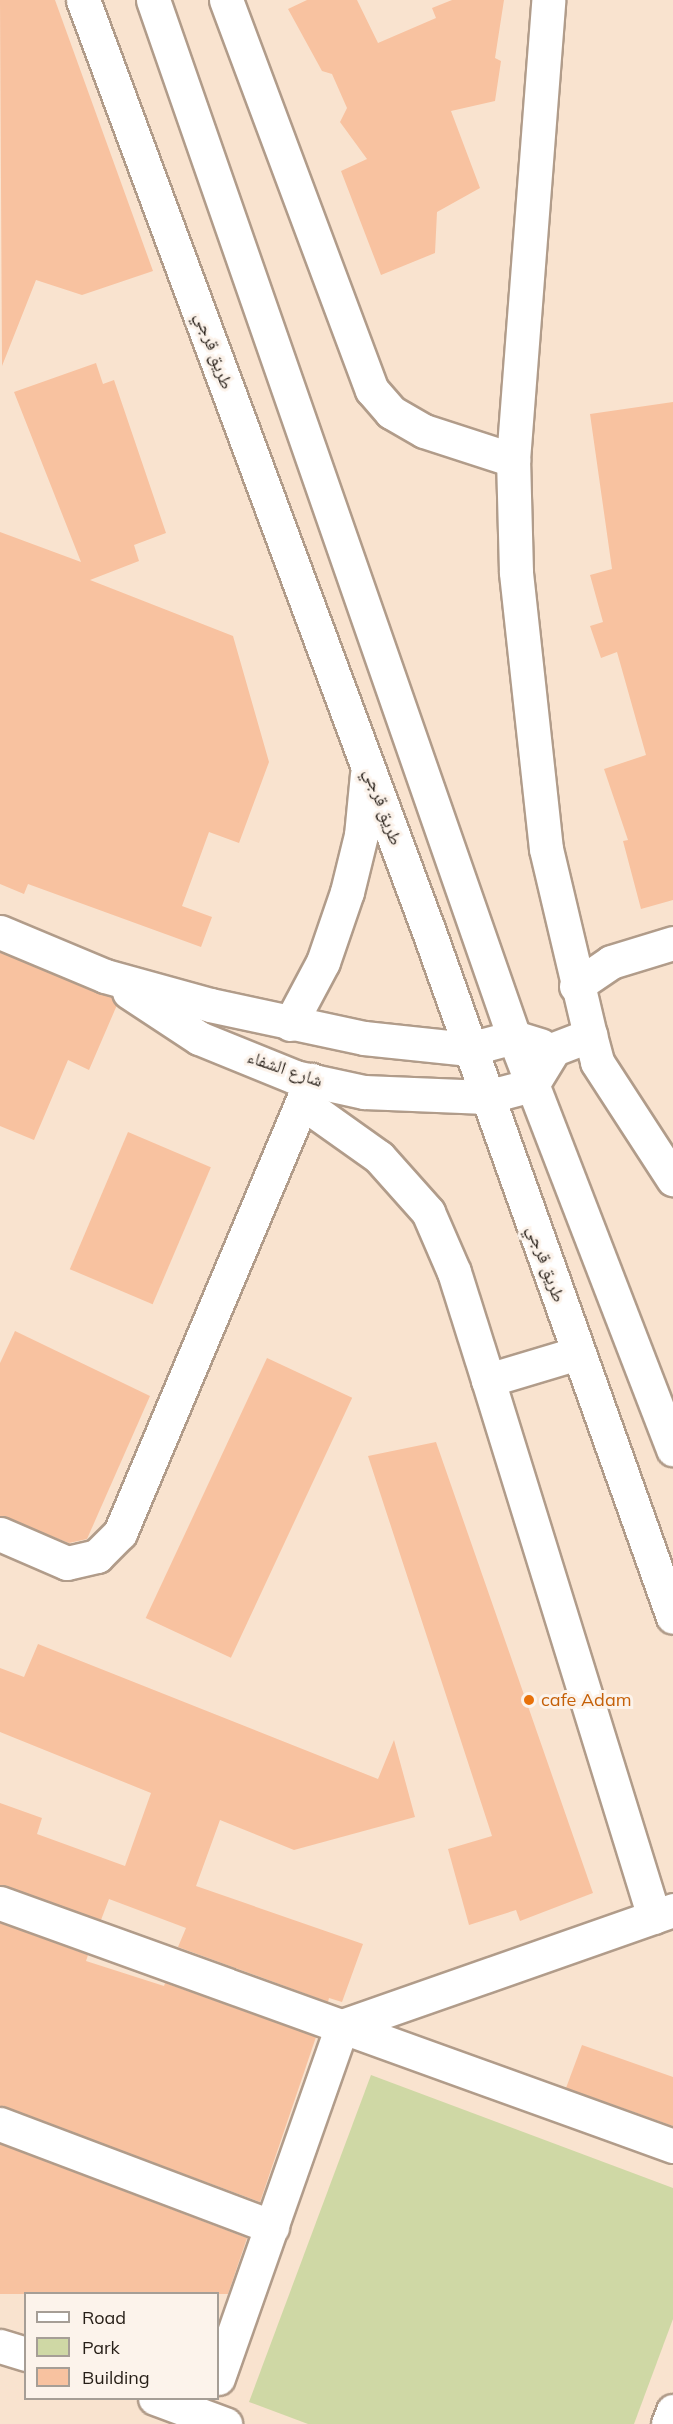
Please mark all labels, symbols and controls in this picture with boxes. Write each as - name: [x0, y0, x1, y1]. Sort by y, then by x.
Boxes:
- street label: طريق قرجي: [190, 310, 238, 392]
- street label: طريق قرجي: [359, 766, 407, 848]
- street label: شارع الشفاء: [244, 1046, 326, 1092]
- street label: طريق قرجي: [522, 1223, 570, 1305]
- place label: cafe Adam: [541, 1689, 632, 1711]
- marker: cafe Adam: [522, 1693, 536, 1707]
- legend: [24, 2292, 219, 2400]
- text: Road: [82, 2306, 126, 2329]
- text: Park: [82, 2336, 120, 2359]
- text: Building: [82, 2366, 150, 2389]

